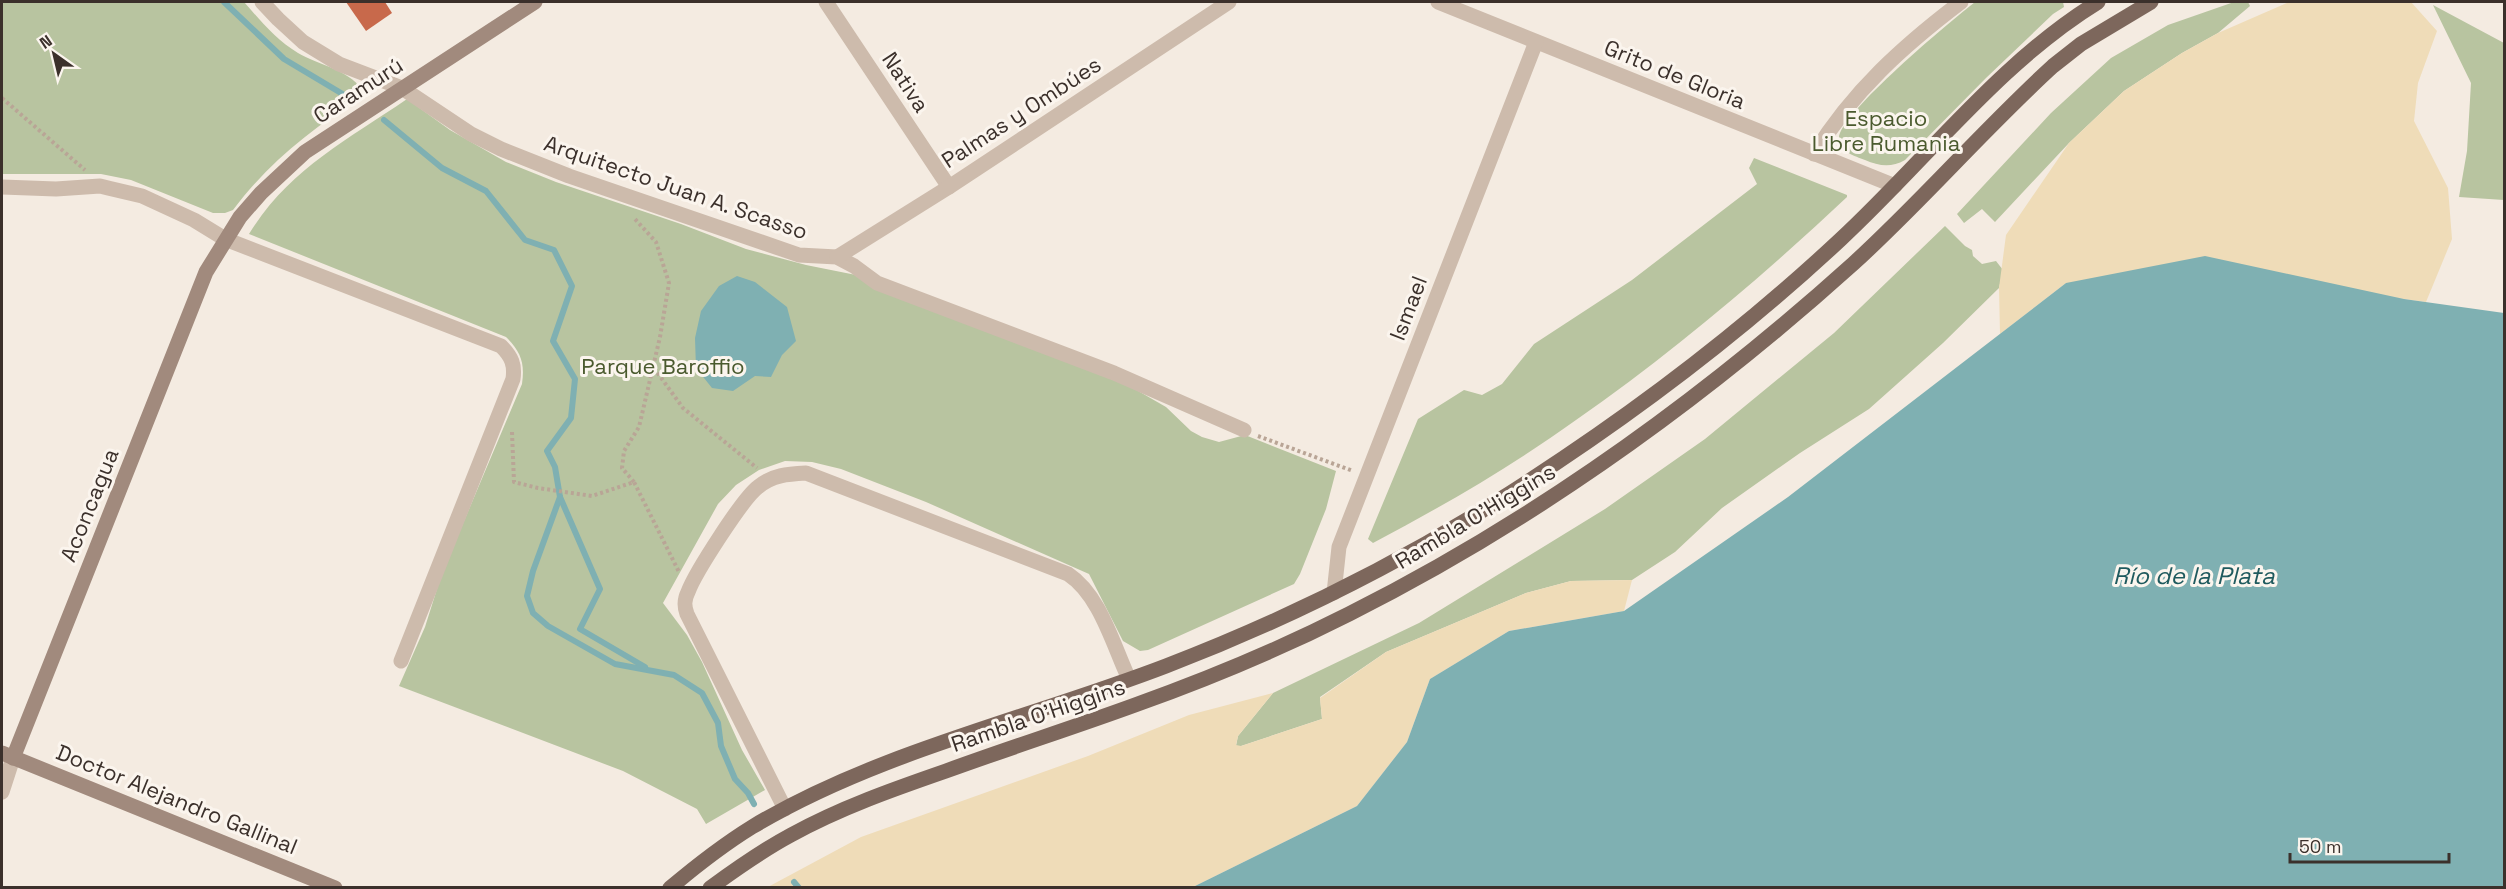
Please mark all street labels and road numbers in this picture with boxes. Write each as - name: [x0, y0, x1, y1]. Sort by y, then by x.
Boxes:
- street label: Grito de Gloria: [1600, 33, 1750, 115]
- street label: Nativa: [876, 47, 936, 118]
- street label: Palmas y Ombúes: [936, 50, 1106, 174]
- street label: Caramurú: [308, 51, 408, 129]
- street label: Arquitecto Juan A. Scasso: [540, 129, 812, 245]
- street label: Ismael: [1383, 272, 1433, 344]
- street label: Aconcagua: [54, 444, 125, 566]
- street label: Rambla O'Higgins: [1390, 457, 1560, 575]
- street label: Rambla O'Higgins: [947, 672, 1129, 758]
- street label: Doctor Alejandro Gallinal: [52, 738, 302, 860]

